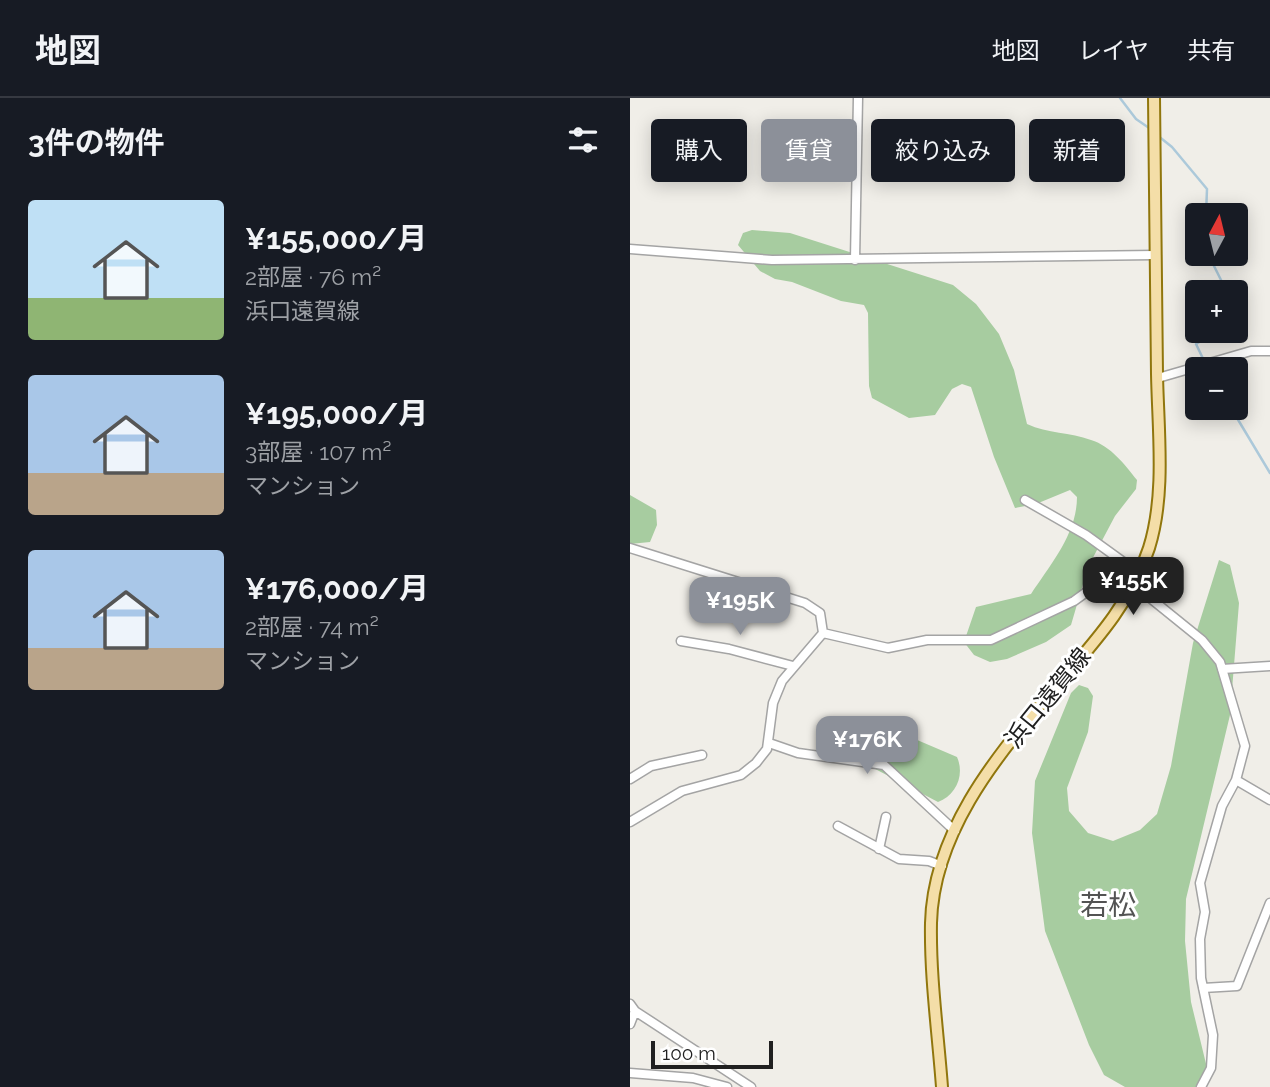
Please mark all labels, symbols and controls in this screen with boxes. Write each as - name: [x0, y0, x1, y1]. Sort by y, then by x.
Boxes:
- text: 地図: [35, 31, 101, 70]
- text: 地図: [992, 36, 1040, 65]
- text: レイヤ: [1078, 36, 1149, 65]
- text: 共有: [1187, 36, 1235, 65]
- chip: 購入: [651, 119, 747, 182]
- chip: 賃貸: [761, 119, 857, 182]
- chip: 絞り込み: [871, 119, 1015, 182]
- chip: 新着: [1029, 119, 1125, 182]
- icon: filters: [564, 121, 602, 159]
- text: 3件の物件: [28, 125, 165, 160]
- north arrow: [1185, 203, 1248, 266]
- map controls: [1185, 203, 1248, 420]
- text: ¥155,000/月: [245, 221, 427, 256]
- icon: home: [84, 228, 168, 312]
- text: 2部屋 · 76 m²: [245, 263, 381, 290]
- button: +: [1185, 280, 1248, 343]
- text: 浜口遠賀線: [245, 297, 360, 324]
- button: −: [1185, 357, 1248, 420]
- text: ¥195,000/月: [245, 396, 428, 431]
- icon: home: [84, 403, 168, 487]
- text: 3部屋 · 107 m²: [245, 438, 391, 465]
- text: マンション: [245, 472, 360, 499]
- pin: ¥155K: [1084, 558, 1182, 617]
- text: ¥155K: [1099, 566, 1167, 593]
- text: ¥176,000/月: [245, 571, 429, 606]
- icon: home: [84, 578, 168, 662]
- pin: ¥195K: [691, 578, 789, 637]
- text: ¥195K: [705, 586, 775, 613]
- text: 2部屋 · 74 m²: [245, 613, 379, 640]
- street label: 浜口遠賀線: [999, 642, 1097, 753]
- text: マンション: [245, 647, 360, 674]
- pin: ¥176K: [818, 716, 916, 776]
- text: ¥176K: [832, 725, 902, 752]
- district label: 若松: [1080, 889, 1136, 922]
- scale bar: [651, 1038, 774, 1070]
- text: 100 m: [662, 1042, 716, 1064]

